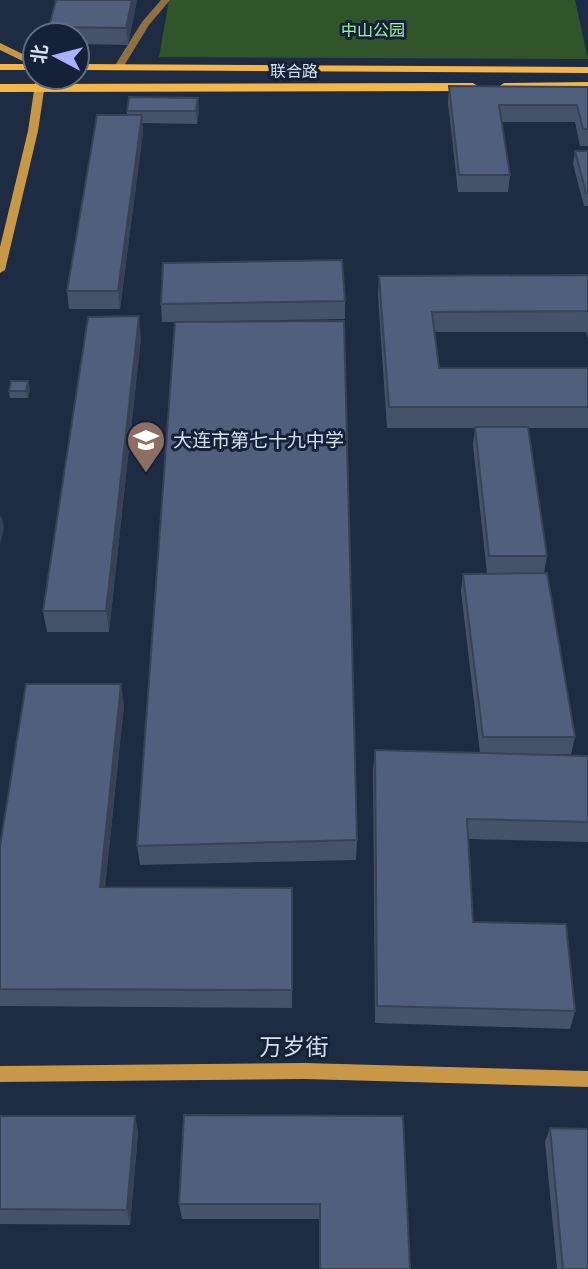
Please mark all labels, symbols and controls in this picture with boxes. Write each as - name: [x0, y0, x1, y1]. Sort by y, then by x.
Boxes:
- park label: 中山公园: [341, 19, 405, 41]
- north arrow: [21, 21, 91, 91]
- text: 北: [25, 43, 53, 65]
- street label: 联合路: [270, 60, 318, 82]
- school or university icon: 大连市第七十九中学: [125, 419, 167, 474]
- place label: 大连市第七十九中学: [173, 427, 344, 453]
- street label: 万岁街: [260, 1031, 329, 1062]

